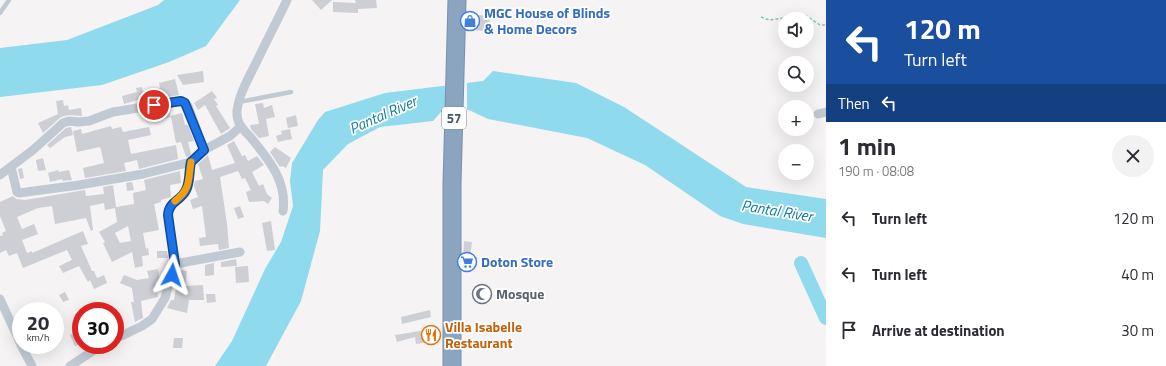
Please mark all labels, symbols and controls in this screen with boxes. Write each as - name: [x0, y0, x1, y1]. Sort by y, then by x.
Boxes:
- place label: MGC House of Blinds & Home Decors: [484, 2, 611, 39]
- text: 120 m: [904, 7, 981, 50]
- shop icon: MGC House of Blinds & Home Decors: [459, 10, 481, 32]
- map controls: [778, 12, 814, 180]
- button: sound: [778, 12, 814, 48]
- icon: left: [838, 16, 890, 68]
- text: Turn left: [904, 46, 967, 73]
- button: search: [778, 56, 814, 92]
- pin: [137, 88, 171, 122]
- water label: Pantal River: [345, 89, 422, 140]
- text: Then: [838, 92, 870, 115]
- icon: left: [878, 92, 900, 114]
- icon: arrive: [143, 94, 165, 116]
- button: +: [778, 100, 814, 136]
- road number: 57: [442, 107, 466, 129]
- text: 1 min: [838, 128, 896, 164]
- button: close: [1112, 135, 1154, 177]
- button: −: [778, 144, 814, 180]
- text: 190 m · 08:08: [838, 161, 914, 181]
- water label: Pantal River: [740, 194, 817, 228]
- icon: left: [838, 207, 860, 229]
- text: Turn left: [872, 207, 927, 230]
- text: 120 m: [1113, 207, 1154, 230]
- supermarket icon: Doton Store: [456, 251, 478, 273]
- place label: Doton Store: [481, 251, 553, 272]
- position arrow: [151, 254, 193, 296]
- icon: left: [838, 263, 860, 285]
- text: Turn left: [872, 263, 927, 286]
- text: 40 m: [1121, 263, 1154, 286]
- mosque icon: Mosque: [471, 283, 493, 305]
- place label: Mosque: [496, 283, 544, 304]
- speed limit sign: 30: [72, 302, 124, 354]
- text: 20: [27, 307, 49, 338]
- place label: Villa Isabelle Restaurant: [445, 316, 522, 353]
- icon: arrive: [838, 319, 860, 341]
- text: Arrive at destination: [872, 319, 1005, 342]
- text: 30 m: [1121, 319, 1154, 342]
- restaurant icon: Villa Isabelle Restaurant: [420, 324, 442, 346]
- text: km/h: [27, 330, 49, 345]

